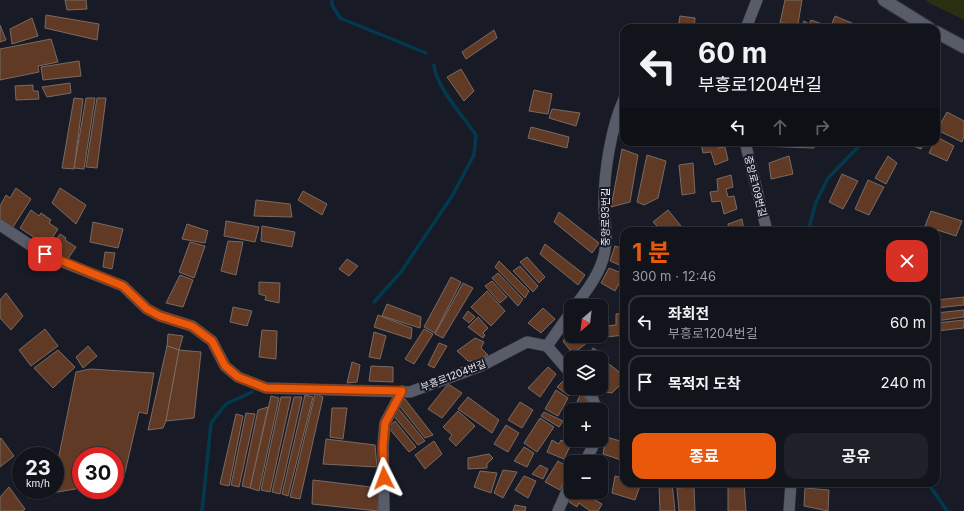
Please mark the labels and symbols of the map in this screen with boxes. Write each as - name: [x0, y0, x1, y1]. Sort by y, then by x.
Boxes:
- street label: 중앙로109번길: [743, 154, 769, 218]
- street label: 중앙로93번길: [599, 188, 611, 246]
- pin: [28, 237, 62, 271]
- north arrow: [564, 299, 608, 343]
- street label: 부흥로1204번길: [419, 357, 487, 393]
- speed limit sign: 30: [72, 447, 124, 499]
- position arrow: [363, 457, 405, 499]

